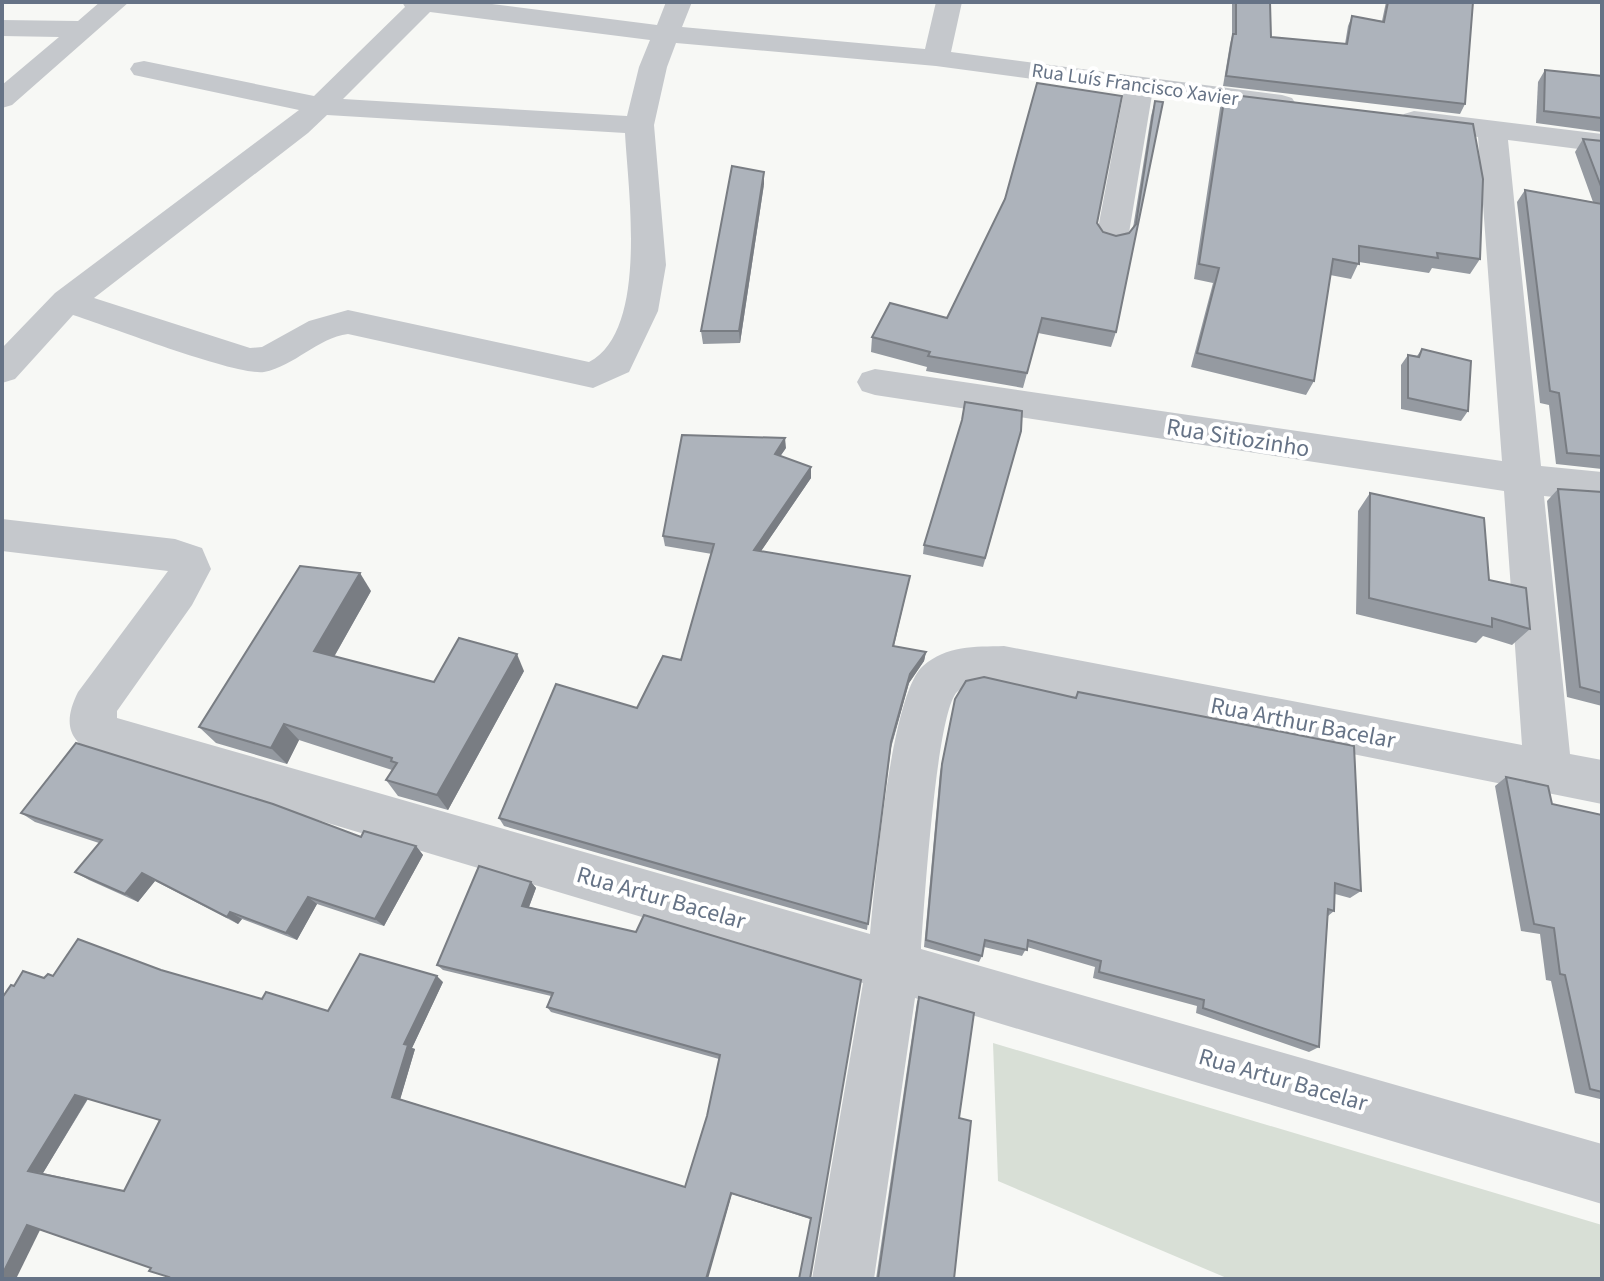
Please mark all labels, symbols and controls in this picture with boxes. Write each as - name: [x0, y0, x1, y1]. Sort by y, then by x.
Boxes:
- street label: Rua Luís Francisco Xavier: [1030, 57, 1240, 113]
- street label: Rua Sitiozinho: [1164, 409, 1312, 467]
- street label: Rua Arthur Bacelar: [1208, 688, 1399, 758]
- street label: Rua Artur Bacelar: [572, 857, 750, 939]
- street label: Rua Artur Bacelar: [1194, 1039, 1372, 1121]

